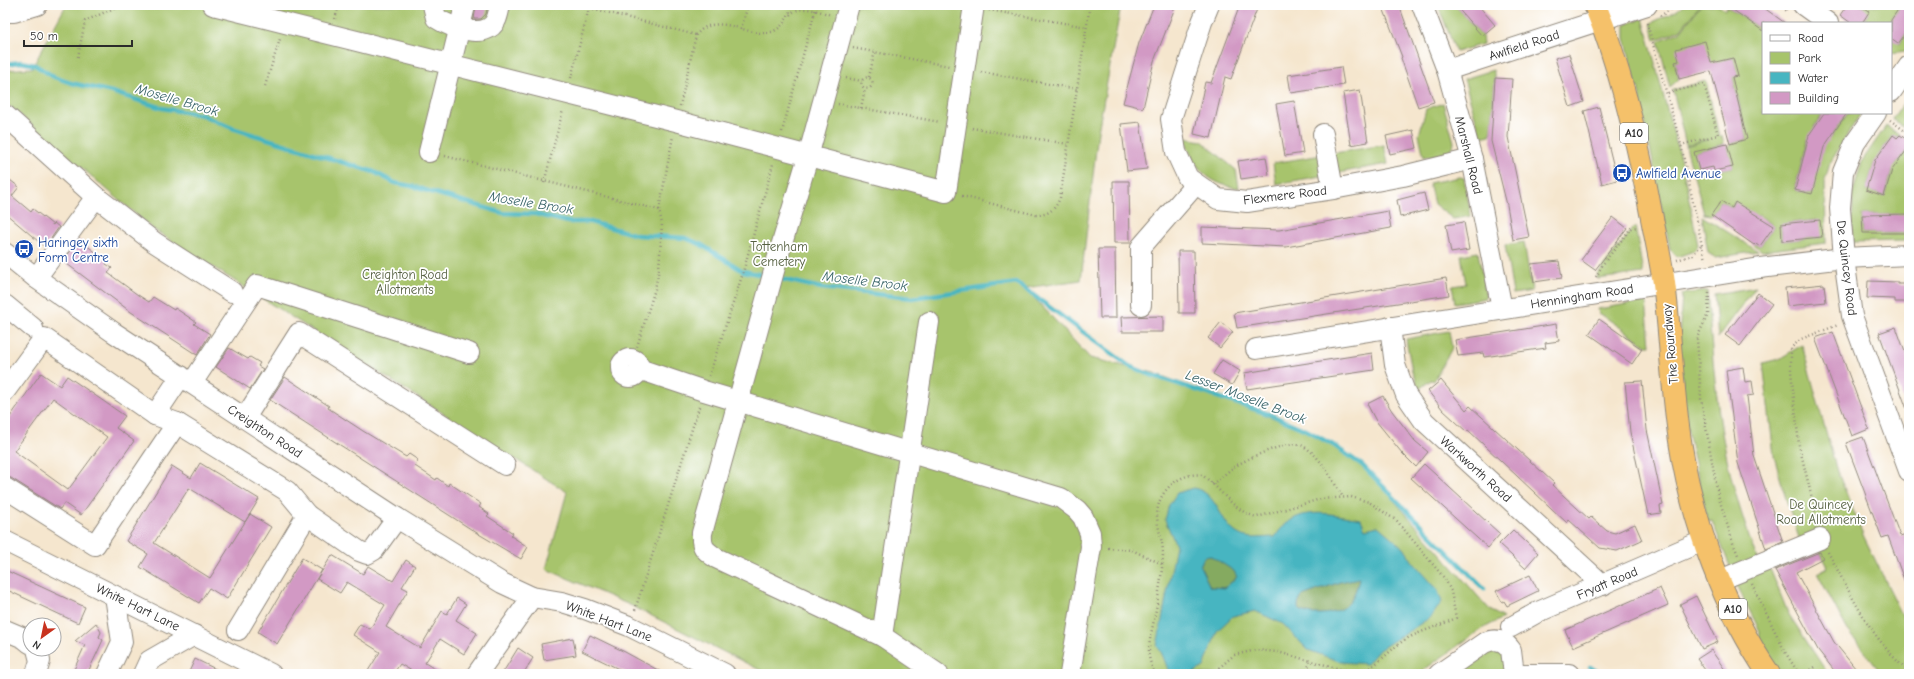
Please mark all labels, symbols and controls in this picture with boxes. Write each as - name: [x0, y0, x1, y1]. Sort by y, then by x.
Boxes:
- scale bar: [24, 22, 132, 48]
- legend: [1762, 22, 1892, 114]
- street label: Awlfield Road: [1487, 27, 1561, 63]
- text: 50 m: [30, 29, 58, 43]
- text: Road: [1798, 31, 1824, 45]
- text: Park: [1798, 51, 1821, 65]
- text: Water: [1798, 71, 1828, 85]
- water label: Moselle Brook: [133, 80, 221, 120]
- text: Building: [1798, 91, 1839, 105]
- street label: Marshall Road: [1452, 114, 1486, 196]
- road number: A10: [1620, 123, 1648, 143]
- bus stop icon: Awlfield Avenue: [1611, 162, 1633, 184]
- place label: Awlfield Avenue: [1636, 166, 1721, 181]
- street label: Flexmere Road: [1242, 182, 1328, 208]
- water label: Moselle Brook: [487, 188, 575, 218]
- street label: De Quincey Road: [1834, 219, 1860, 317]
- place label: Haringey sixth Form Centre: [38, 235, 118, 265]
- bus stop icon: Haringey sixth Form Centre: [13, 238, 35, 260]
- park label: Tottenham Cemetery: [750, 239, 808, 269]
- park label: Creighton Road Allotments: [362, 267, 448, 297]
- water label: Moselle Brook: [821, 267, 909, 295]
- street label: Henningham Road: [1529, 280, 1635, 312]
- street label: The Roundway: [1659, 303, 1681, 384]
- water label: Lesser Moselle Brook: [1183, 366, 1309, 428]
- street label: Creighton Road: [225, 401, 305, 461]
- street label: Warkworth Road: [1437, 433, 1515, 505]
- park label: De Quincey Road Allotments: [1776, 497, 1866, 527]
- street label: Fryatt Road: [1574, 563, 1640, 603]
- street label: White Hart Lane: [94, 580, 183, 634]
- street label: White Hart Lane: [564, 598, 655, 645]
- road number: A10: [1719, 599, 1747, 619]
- north arrow: [22, 617, 62, 657]
- text: N: [30, 638, 43, 652]

